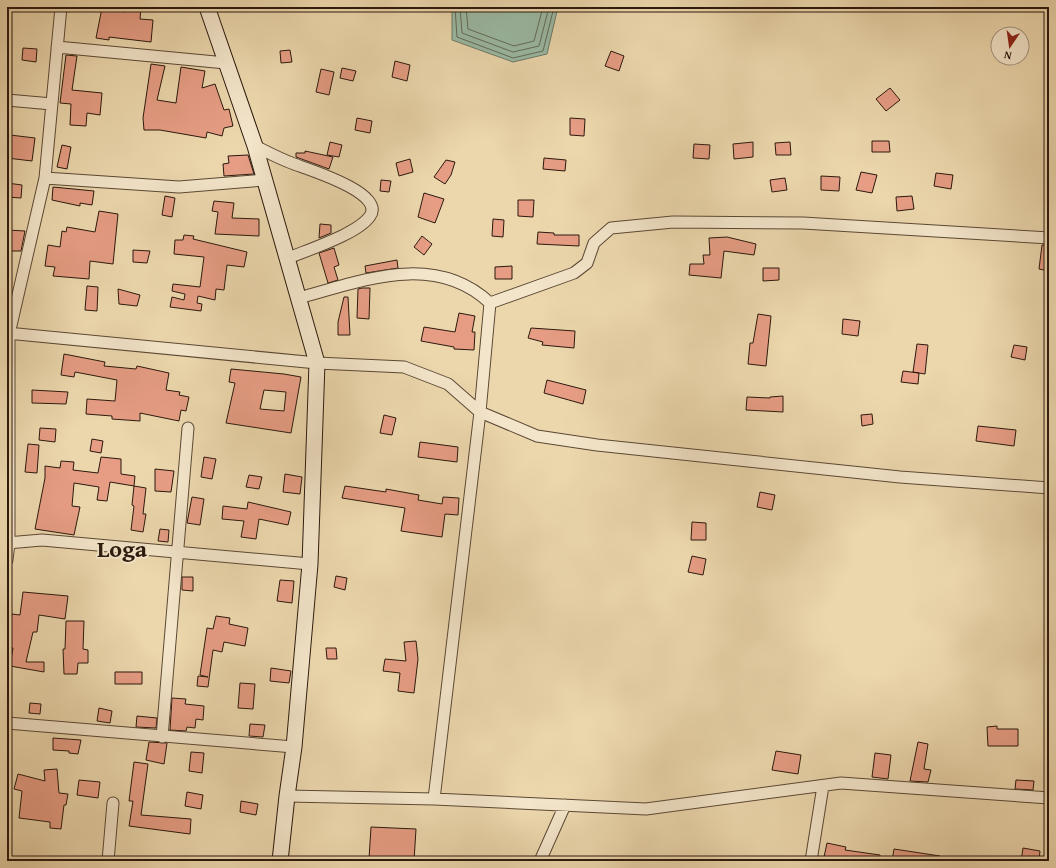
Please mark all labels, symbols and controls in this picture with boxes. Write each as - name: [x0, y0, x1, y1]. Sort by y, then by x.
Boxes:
- north arrow: [990, 26, 1030, 66]
- text: N: [1002, 47, 1013, 64]
- district label: Loga: [97, 531, 148, 566]

